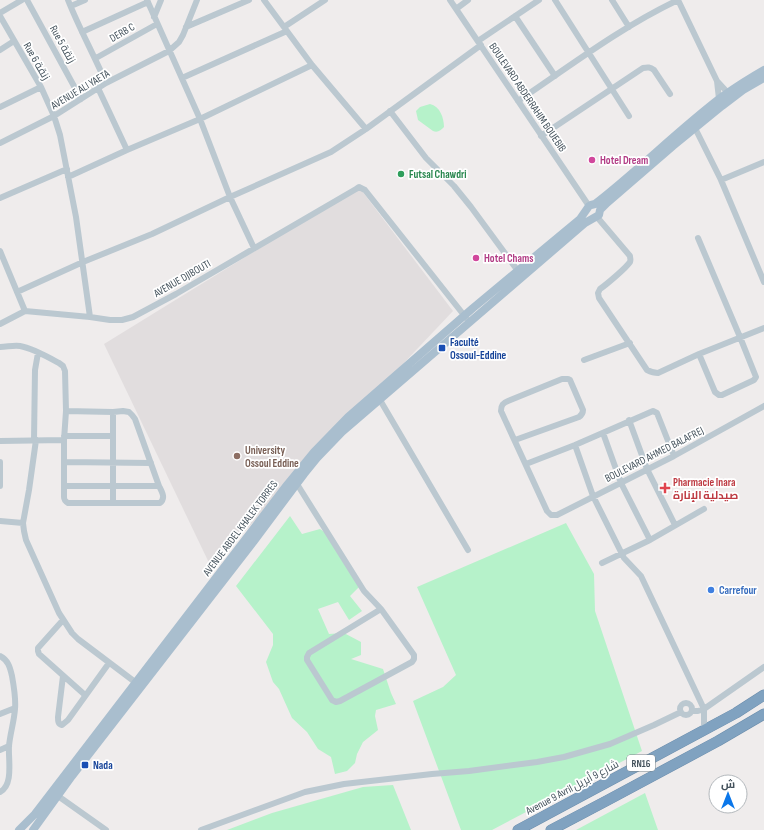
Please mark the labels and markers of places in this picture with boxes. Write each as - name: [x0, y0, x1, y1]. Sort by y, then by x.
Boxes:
- place label: Hotel Dream: [600, 154, 648, 167]
- marker: Hotel Dream: [587, 155, 597, 165]
- place label: Futsal Chawdri: [409, 168, 467, 181]
- marker: Futsal Chawdri: [396, 169, 406, 179]
- place label: Hotel Chams: [484, 252, 533, 265]
- marker: Hotel Chams: [471, 253, 481, 263]
- place label: Faculté Ossoul-Eddine: [450, 336, 507, 362]
- marker: Faculté Ossoul-Eddine: [437, 343, 447, 353]
- place label: University Ossoul Eddine: [245, 444, 299, 470]
- marker: University Ossoul Eddine: [232, 451, 242, 461]
- place label: Pharmacie Inara صيدلية الإنارة: [673, 476, 738, 502]
- marker: Pharmacie Inara صيدلية الإنارة: [660, 483, 670, 493]
- place label: Carrefour: [719, 584, 757, 597]
- marker: Carrefour: [706, 585, 716, 595]
- place label: Nada: [93, 759, 113, 772]
- marker: Nada: [80, 760, 90, 770]

